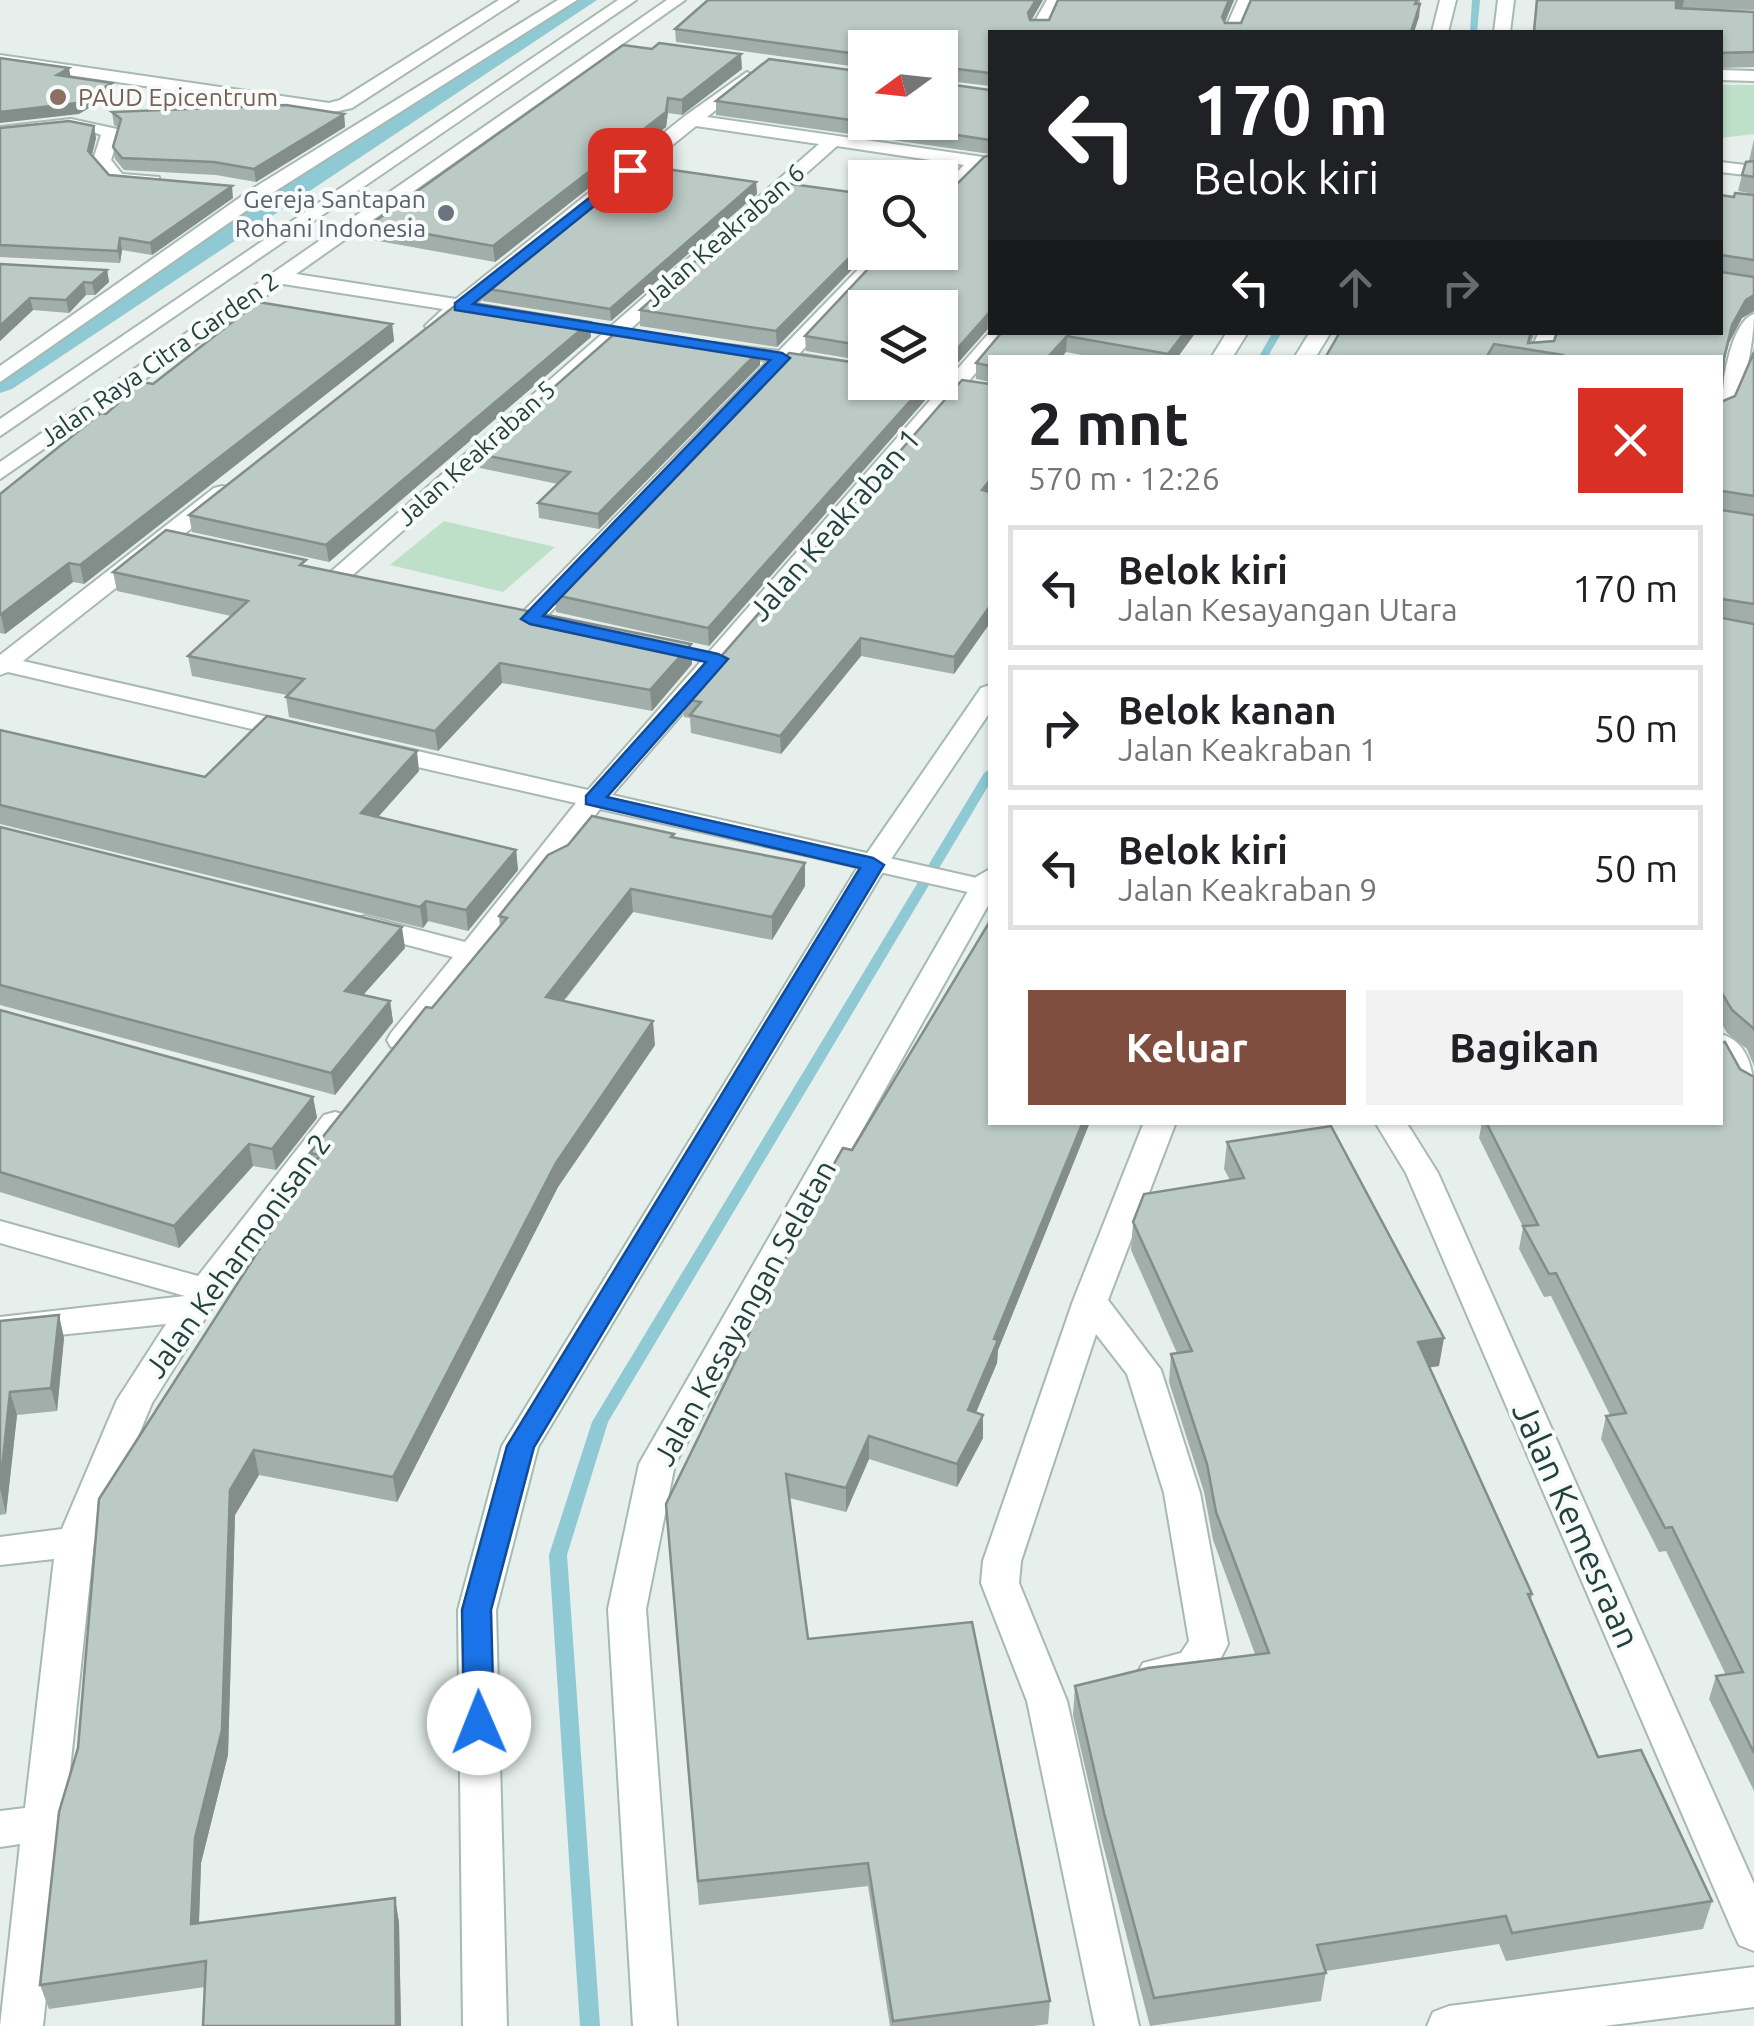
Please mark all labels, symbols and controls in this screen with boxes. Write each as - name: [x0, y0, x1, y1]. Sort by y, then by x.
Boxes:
- north arrow: [848, 30, 958, 140]
- map controls: [848, 30, 958, 400]
- icon: left: [1028, 70, 1158, 200]
- text: 170 m: [1193, 70, 1388, 148]
- place label: PAUD Epicentrum: [78, 83, 278, 111]
- marker: PAUD Epicentrum: [47, 86, 69, 108]
- pin: [588, 128, 673, 213]
- icon: arrive: [603, 143, 658, 198]
- text: Belok kiri: [1193, 152, 1379, 203]
- street label: Jalan Keakraban 6: [638, 158, 810, 312]
- button: search: [848, 160, 958, 270]
- place label: Gereja Santapan Rohani Indonesia: [235, 185, 426, 242]
- marker: Gereja Santapan Rohani Indonesia: [435, 202, 457, 224]
- icon: left: [1223, 260, 1278, 315]
- icon: ahead: [1328, 260, 1383, 315]
- icon: right: [1433, 260, 1488, 315]
- street label: Jalan Raya Citra Garden 2: [35, 266, 283, 452]
- button: layers: [848, 290, 958, 400]
- street label: Jalan Keakraban 5: [391, 375, 561, 531]
- button: close: [1578, 388, 1683, 493]
- text: 2 mnt: [1028, 389, 1189, 456]
- street label: Jalan Keakraban 1: [742, 421, 927, 627]
- text: 570 m · 12:26: [1028, 460, 1220, 496]
- text: Belok kiri: [1118, 549, 1288, 591]
- icon: left: [1033, 560, 1088, 615]
- text: 170 m: [1572, 567, 1678, 609]
- text: Jalan Kesayangan Utara: [1118, 591, 1458, 627]
- text: Belok kanan: [1118, 689, 1337, 731]
- icon: right: [1033, 700, 1088, 755]
- text: 50 m: [1594, 707, 1678, 749]
- text: Jalan Keakraban 1: [1118, 731, 1377, 767]
- text: Belok kiri: [1118, 829, 1288, 871]
- icon: left: [1033, 840, 1088, 895]
- text: 50 m: [1594, 847, 1678, 889]
- text: Jalan Keakraban 9: [1118, 871, 1377, 907]
- button: Keluar: [1028, 990, 1346, 1105]
- button: Bagikan: [1366, 990, 1683, 1105]
- street label: Jalan Keharmonisan 2: [137, 1127, 337, 1384]
- street label: Jalan Kesayangan Selatan: [646, 1154, 842, 1471]
- street label: Jalan Kemesraan: [1505, 1396, 1649, 1654]
- position arrow: [427, 1671, 531, 1775]

